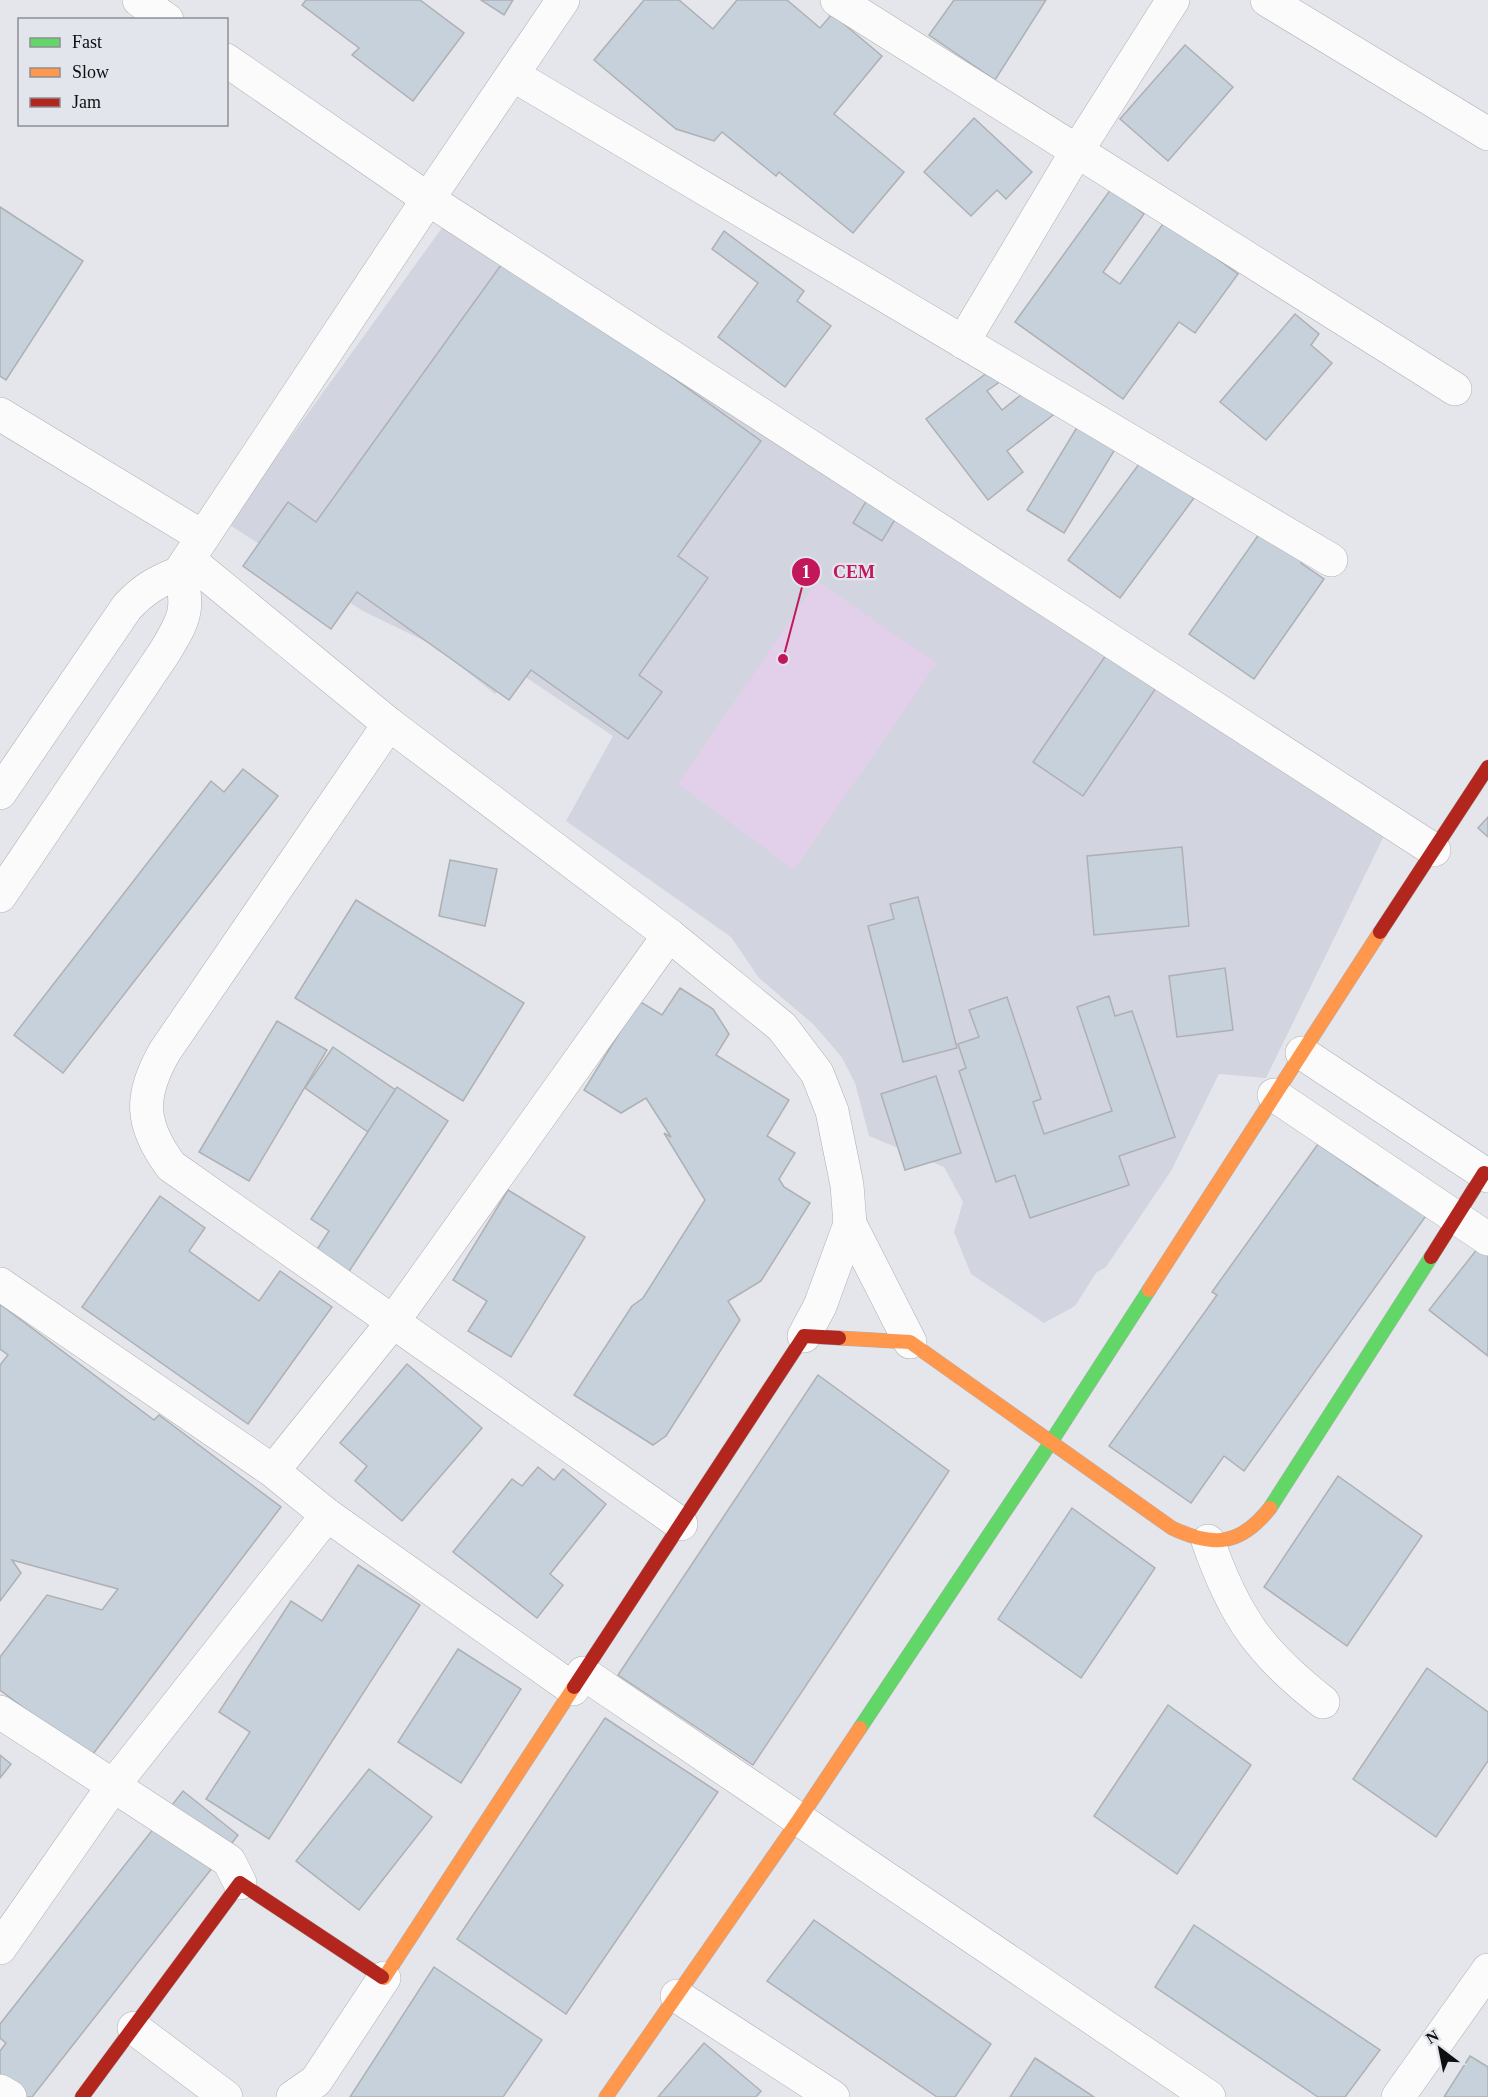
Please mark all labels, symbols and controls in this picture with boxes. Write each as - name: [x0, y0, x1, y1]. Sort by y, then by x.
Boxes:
- legend: [18, 18, 228, 126]
- text: Fast: [72, 32, 102, 52]
- text: Slow: [72, 62, 109, 82]
- text: Jam: [72, 92, 101, 112]
- callout: CEM: [791, 554, 887, 590]
- text: 1: [802, 562, 811, 582]
- text: CEM: [833, 562, 875, 582]
- north arrow: [1410, 2019, 1470, 2079]
- text: N: [1423, 2026, 1442, 2047]

